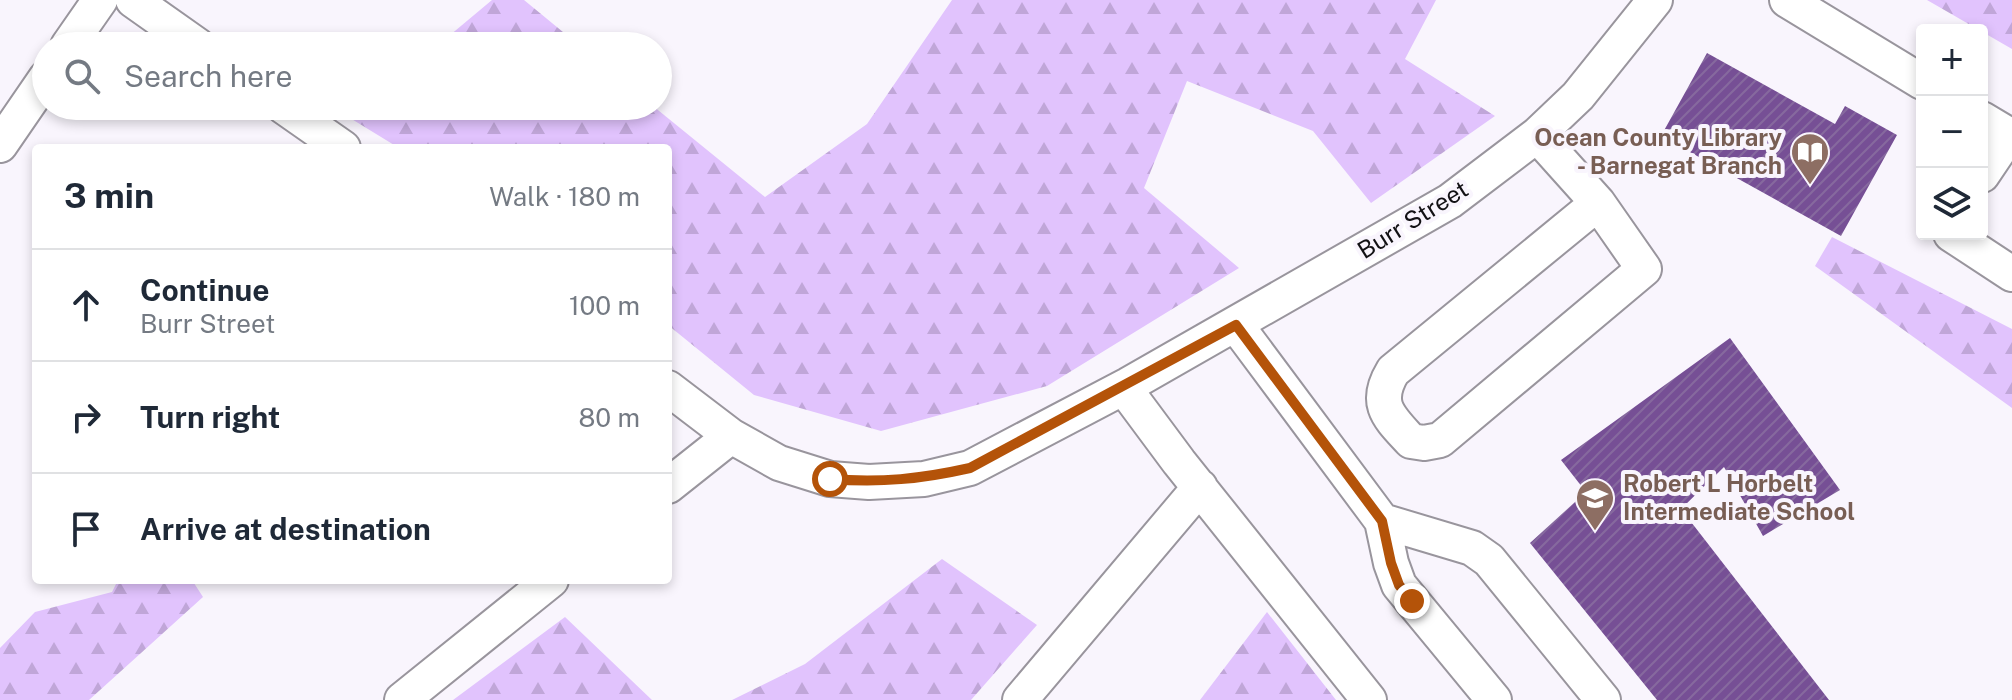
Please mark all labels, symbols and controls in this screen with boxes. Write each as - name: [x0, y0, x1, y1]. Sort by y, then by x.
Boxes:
- map controls: [1916, 24, 1988, 240]
- button: +: [1916, 24, 1988, 96]
- search box: [32, 32, 672, 120]
- icon: search: [60, 54, 104, 98]
- text: Search here: [124, 58, 292, 94]
- button: −: [1916, 96, 1988, 168]
- place label: Ocean County Library - Barnegat Branch: [1534, 123, 1782, 179]
- library icon: Ocean County Library - Barnegat Branch: [1789, 131, 1831, 186]
- button: layers: [1916, 168, 1988, 240]
- street label: Burr Street: [1352, 174, 1473, 264]
- text: 3 min: [64, 176, 154, 216]
- text: Walk · 180 m: [489, 181, 640, 212]
- text: Continue: [140, 272, 270, 308]
- icon: ahead: [64, 283, 108, 327]
- text: 100 m: [569, 290, 640, 321]
- text: Burr Street: [140, 308, 275, 339]
- icon: right: [64, 395, 108, 439]
- text: Turn right: [140, 399, 280, 435]
- text: 80 m: [579, 402, 640, 433]
- route start: [812, 461, 848, 497]
- place label: Robert L Horbelt Intermediate School: [1623, 469, 1855, 525]
- school or university icon: Robert L Horbelt Intermediate School: [1574, 477, 1616, 532]
- icon: arrive: [64, 507, 108, 551]
- text: Arrive at destination: [140, 511, 431, 547]
- route end: [1394, 583, 1430, 619]

